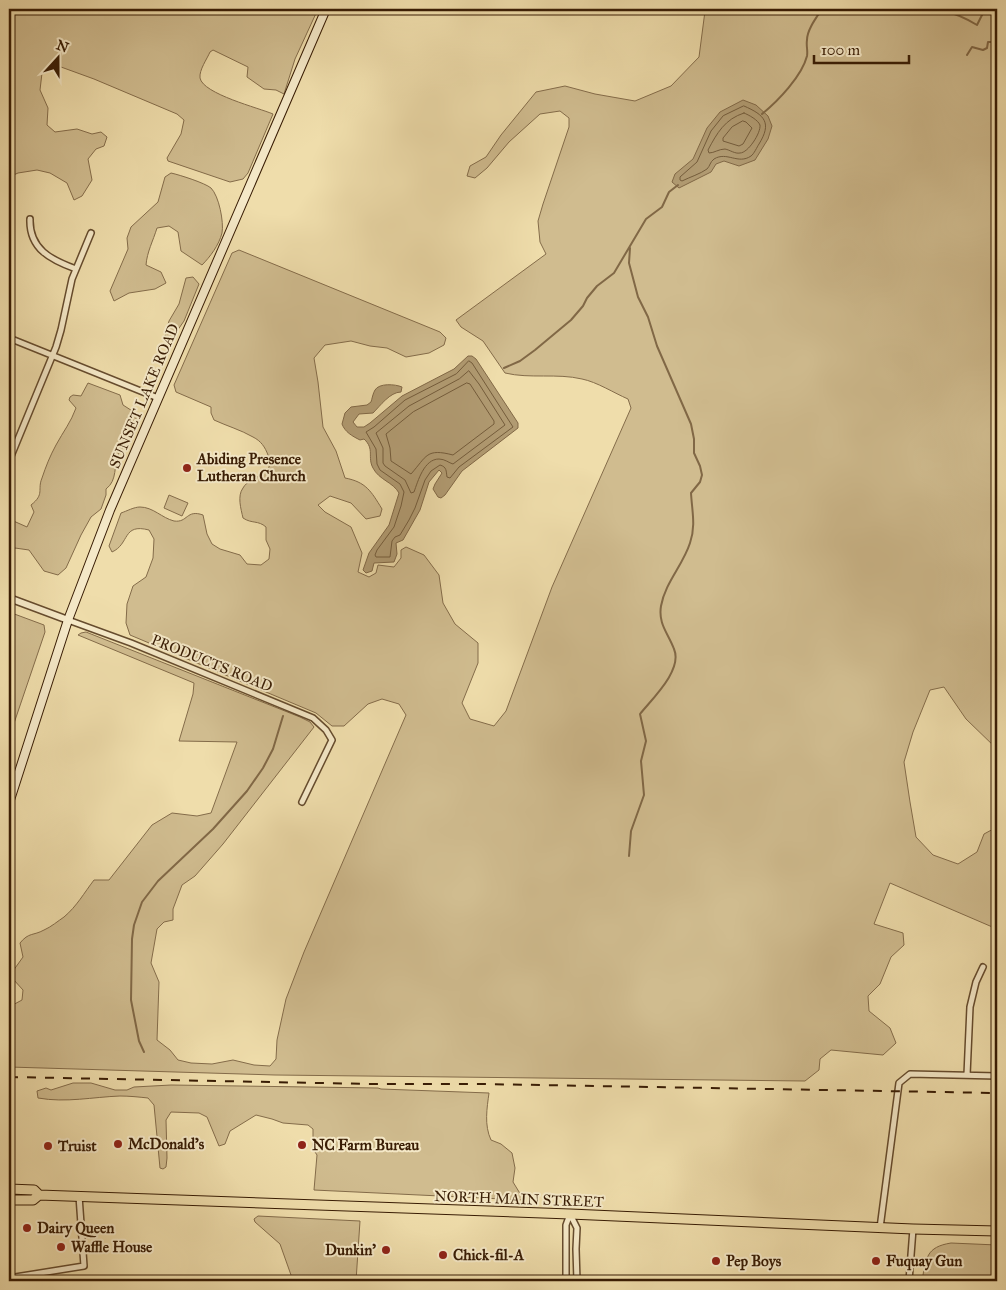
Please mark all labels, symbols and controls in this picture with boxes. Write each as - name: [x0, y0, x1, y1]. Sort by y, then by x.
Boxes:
- north arrow: [32, 32, 82, 82]
- scale bar: [814, 32, 908, 64]
- text: N: [54, 36, 71, 56]
- text: 100 m: [821, 41, 861, 59]
- street label: SUNSET LAKE ROAD: [105, 321, 183, 471]
- place label: Abiding Presence Lutheran Church: [196, 450, 307, 485]
- marker: Abiding Presence Lutheran Church: [181, 462, 193, 474]
- street label: PRODUCTS ROAD: [149, 630, 275, 696]
- place label: McDonald's: [128, 1135, 205, 1153]
- place label: NC Farm Bureau: [312, 1136, 419, 1154]
- place label: Truist: [57, 1137, 97, 1155]
- marker: McDonald's: [112, 1138, 124, 1150]
- marker: NC Farm Bureau: [296, 1139, 308, 1151]
- marker: Truist: [42, 1140, 54, 1152]
- street label: NORTH MAIN STREET: [434, 1187, 604, 1211]
- place label: Dairy Queen: [37, 1219, 115, 1238]
- marker: Dairy Queen: [21, 1222, 33, 1234]
- place label: Waffle House: [71, 1238, 153, 1256]
- marker: Waffle House: [55, 1241, 67, 1253]
- place label: Dunkin': [325, 1241, 376, 1259]
- marker: Dunkin': [380, 1244, 392, 1256]
- place label: Chick-fil-A: [453, 1246, 525, 1264]
- marker: Chick-fil-A: [437, 1249, 449, 1261]
- place label: Pep Boys: [726, 1252, 782, 1271]
- place label: Fuquay Gun: [886, 1252, 963, 1271]
- marker: Pep Boys: [710, 1255, 722, 1267]
- marker: Fuquay Gun: [870, 1255, 882, 1267]

